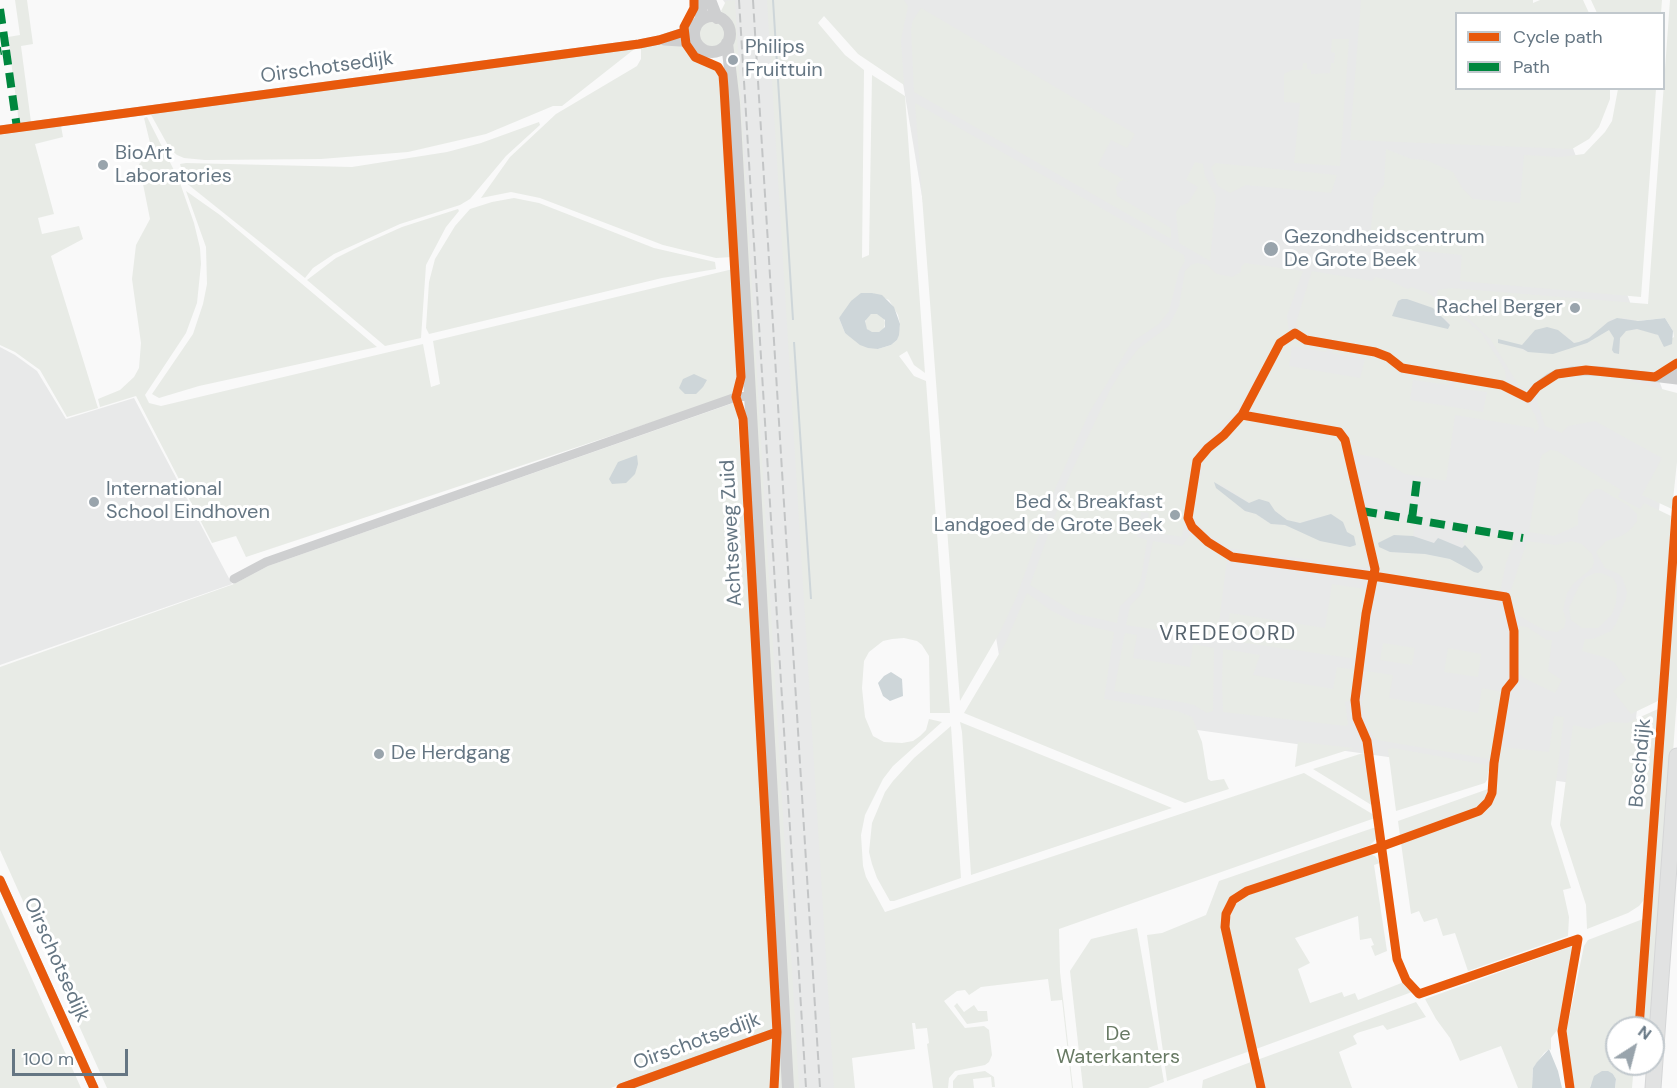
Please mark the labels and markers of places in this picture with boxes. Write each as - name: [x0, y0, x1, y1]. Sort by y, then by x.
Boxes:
- place label: Philips Fruittuin: [745, 36, 823, 83]
- marker: Philips Fruittuin: [726, 53, 740, 67]
- place label: BioArt Laboratories: [115, 142, 232, 189]
- marker: BioArt Laboratories: [96, 158, 110, 172]
- place label: Gezondheidscentrum De Grote Beek: [1284, 226, 1485, 273]
- marker: Gezondheidscentrum De Grote Beek: [1262, 240, 1280, 258]
- place label: Rachel Berger: [1436, 296, 1563, 320]
- marker: Rachel Berger: [1568, 301, 1582, 315]
- place label: International School Eindhoven: [106, 478, 270, 525]
- place label: Bed & Breakfast Landgoed de Grote Beek: [934, 491, 1163, 538]
- marker: International School Eindhoven: [87, 495, 101, 509]
- marker: Bed & Breakfast Landgoed de Grote Beek: [1168, 508, 1182, 522]
- place label: De Herdgang: [391, 742, 511, 766]
- marker: De Herdgang: [372, 747, 386, 761]

